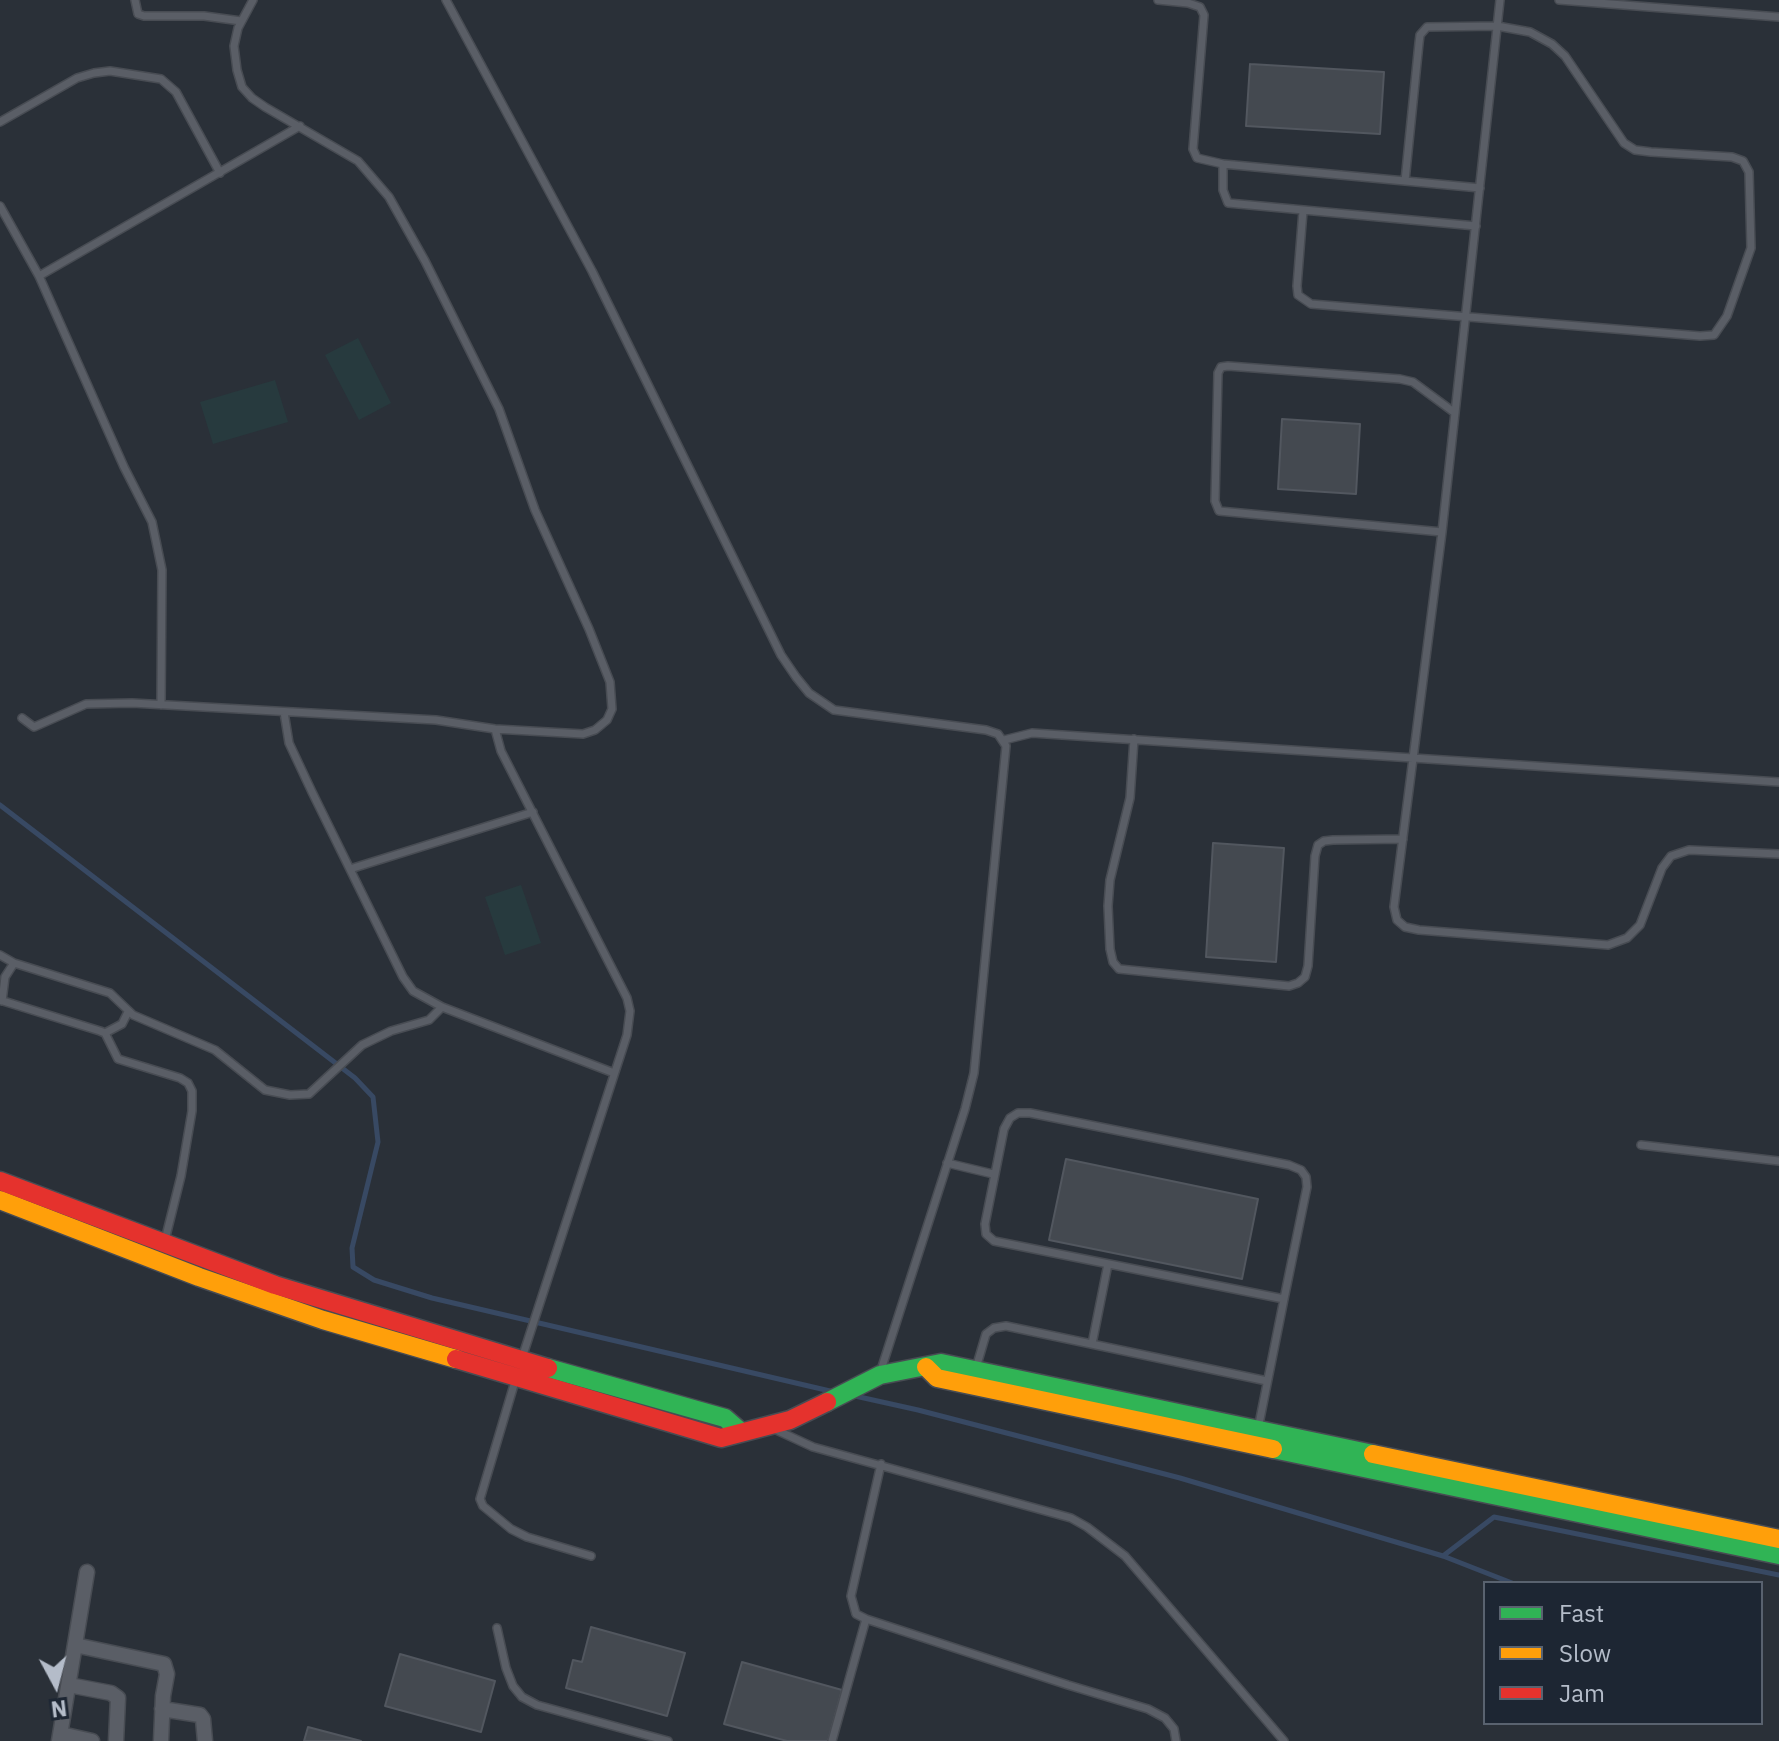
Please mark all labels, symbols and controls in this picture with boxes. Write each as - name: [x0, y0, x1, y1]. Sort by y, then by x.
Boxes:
- legend: [1483, 1581, 1763, 1725]
- text: Fast: [1559, 1597, 1604, 1629]
- text: Slow: [1559, 1637, 1611, 1669]
- north arrow: [16, 1645, 96, 1725]
- text: Jam: [1559, 1677, 1605, 1709]
- text: N: [49, 1694, 69, 1725]

